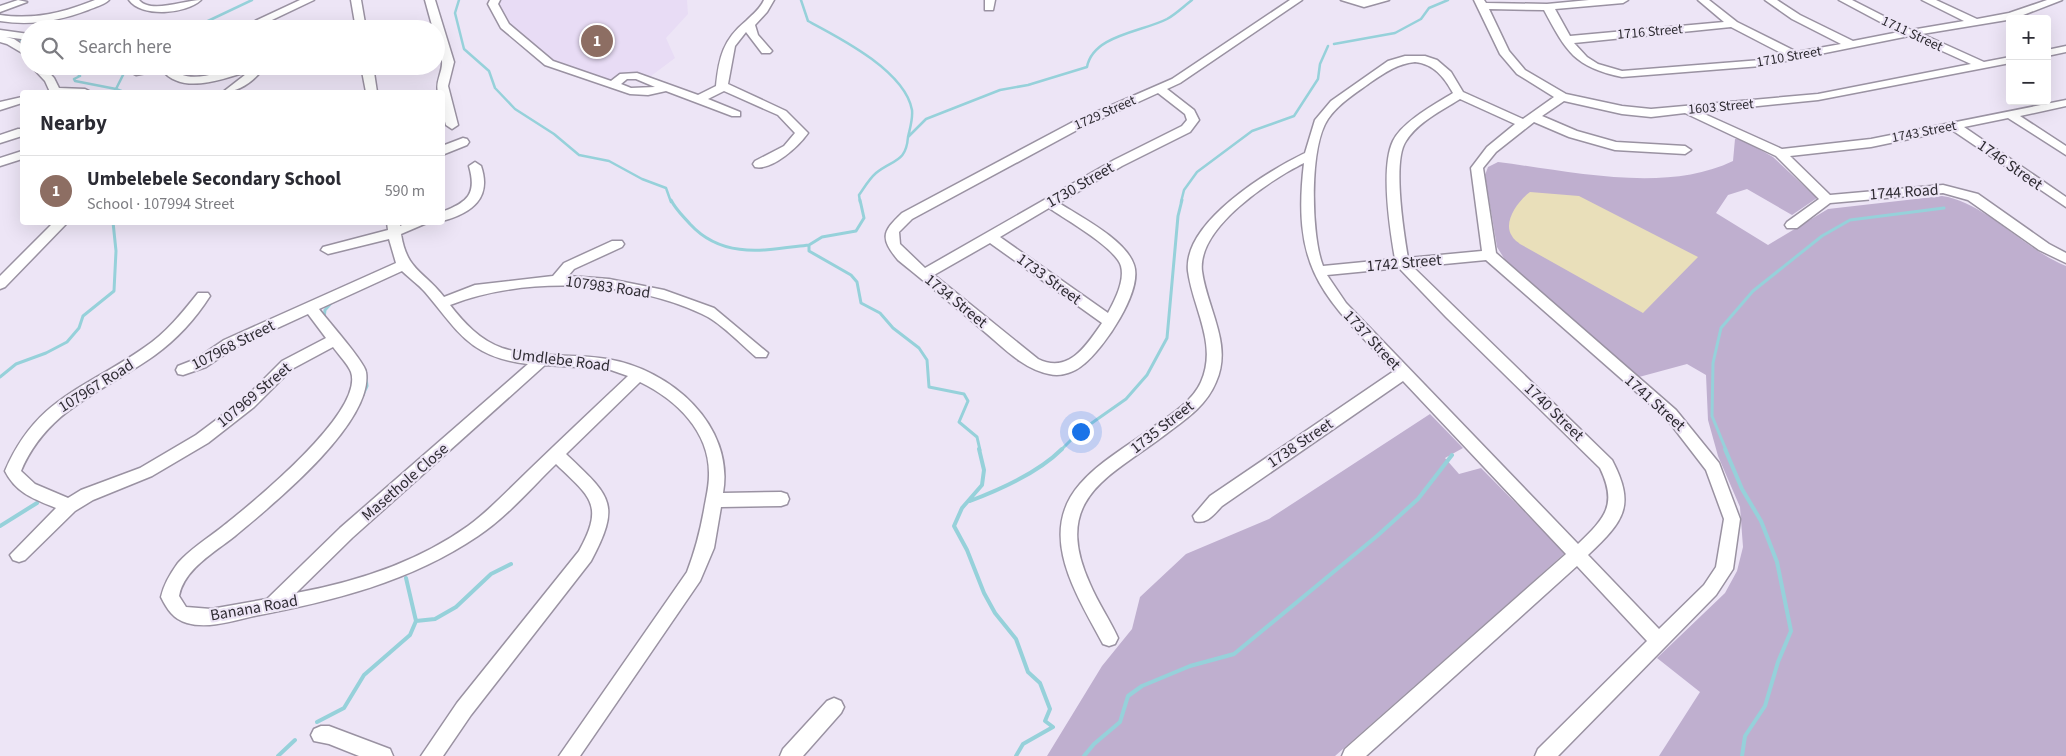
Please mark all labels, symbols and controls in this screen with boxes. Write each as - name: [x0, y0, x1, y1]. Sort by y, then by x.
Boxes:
- street label: 1711 Street: [1878, 11, 1946, 57]
- map controls: [2006, 15, 2051, 105]
- button: +: [2006, 15, 2051, 60]
- street label: 1716 Street: [1616, 19, 1684, 45]
- search box: [20, 20, 445, 75]
- pin: 1: [581, 22, 613, 60]
- icon: search: [38, 34, 66, 62]
- text: Search here: [78, 34, 172, 61]
- street label: 1710 Street: [1755, 41, 1823, 73]
- button: −: [2006, 60, 2051, 105]
- street label: 1729 Street: [1071, 90, 1139, 136]
- street label: 1603 Street: [1687, 94, 1755, 120]
- text: Nearby: [40, 108, 107, 138]
- street label: 1743 Street: [1890, 116, 1958, 148]
- street label: 1746 Street: [1973, 134, 2048, 196]
- street label: 1730 Street: [1042, 156, 1119, 213]
- text: Umbelebele Secondary School: [87, 166, 341, 193]
- street label: 1744 Road: [1869, 179, 1939, 205]
- text: 1: [52, 180, 60, 202]
- text: 590 m: [385, 180, 425, 202]
- text: School · 107994 Street: [87, 193, 234, 215]
- street label: 1733 Street: [1012, 248, 1086, 310]
- street label: 1742 Street: [1366, 249, 1443, 277]
- street label: 1734 Street: [920, 269, 993, 334]
- street label: 107983 Road: [564, 270, 652, 304]
- street label: 1737 Street: [1338, 305, 1406, 375]
- street label: 107968 Street: [187, 314, 279, 375]
- street label: Umdlebe Road: [511, 343, 611, 377]
- street label: 107967 Road: [54, 354, 138, 418]
- street label: 107969 Street: [212, 357, 296, 433]
- street label: 1741 Street: [1620, 370, 1691, 437]
- street label: 1740 Street: [1519, 378, 1589, 446]
- street label: 1735 Street: [1126, 395, 1199, 459]
- street label: 1738 Street: [1263, 413, 1338, 473]
- your location: [1068, 419, 1094, 445]
- street label: Masethole Close: [357, 438, 453, 526]
- street label: Banana Road: [208, 589, 300, 627]

